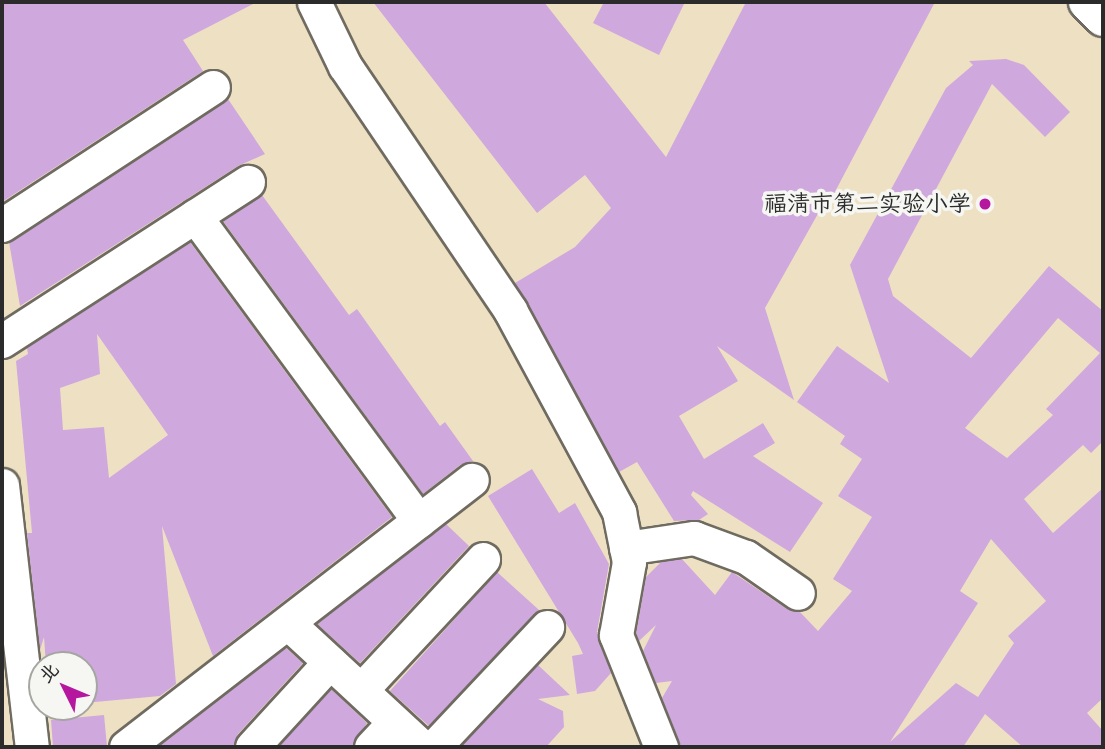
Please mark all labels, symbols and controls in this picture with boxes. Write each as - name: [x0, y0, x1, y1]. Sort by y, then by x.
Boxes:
- place label: 福清市第二实验小学: [764, 190, 971, 218]
- marker: 福清市第二实验小学: [977, 196, 993, 212]
- north arrow: [28, 651, 98, 721]
- text: 北: [35, 659, 64, 688]

